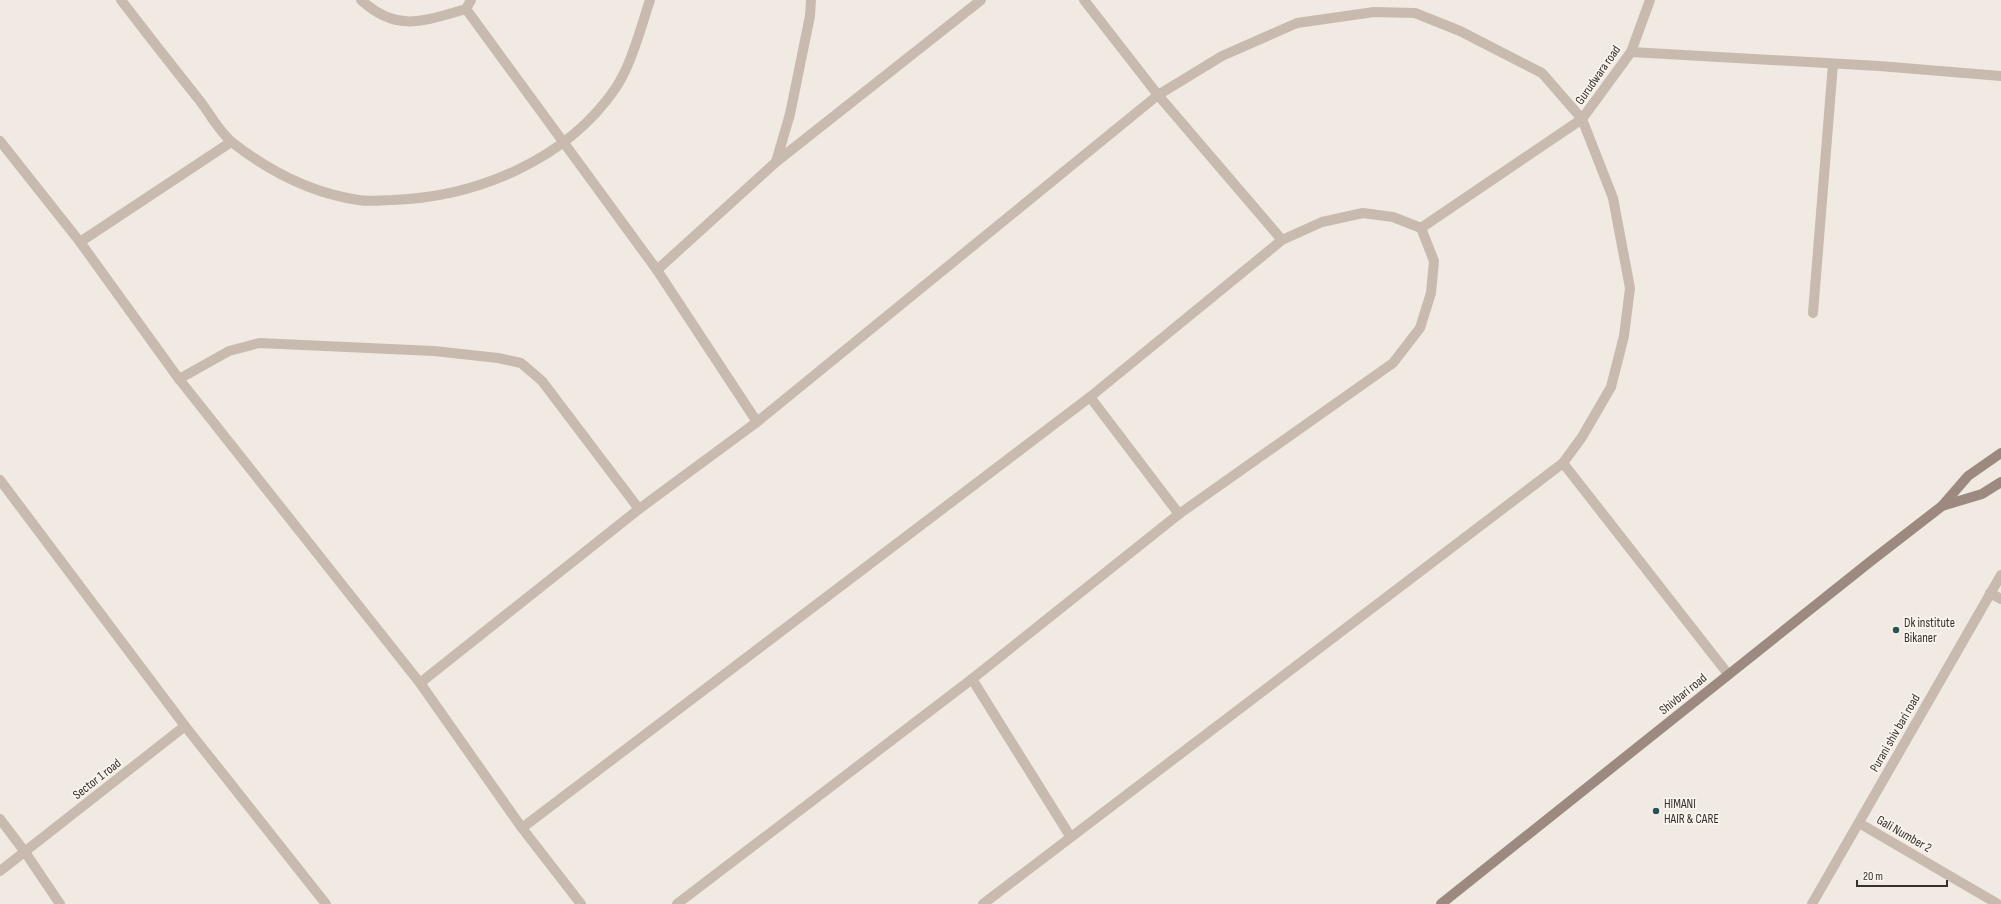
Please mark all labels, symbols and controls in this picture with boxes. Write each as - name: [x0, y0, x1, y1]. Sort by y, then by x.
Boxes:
- street label: Gurudwara road: [1572, 42, 1624, 108]
- place label: Dk institute Bikaner: [1904, 615, 1955, 646]
- marker: Dk institute Bikaner: [1891, 625, 1901, 635]
- street label: Shivbari road: [1656, 670, 1710, 718]
- street label: Purani shiv bari road: [1866, 691, 1924, 775]
- street label: Sector 1 road: [70, 755, 124, 803]
- place label: HIMANI HAIR & CARE: [1664, 796, 1719, 827]
- marker: HIMANI HAIR & CARE: [1651, 806, 1661, 816]
- street label: Gali Number 2: [1874, 812, 1934, 856]
- scale bar: [1857, 862, 1947, 888]
- text: 20 m: [1863, 869, 1883, 884]

